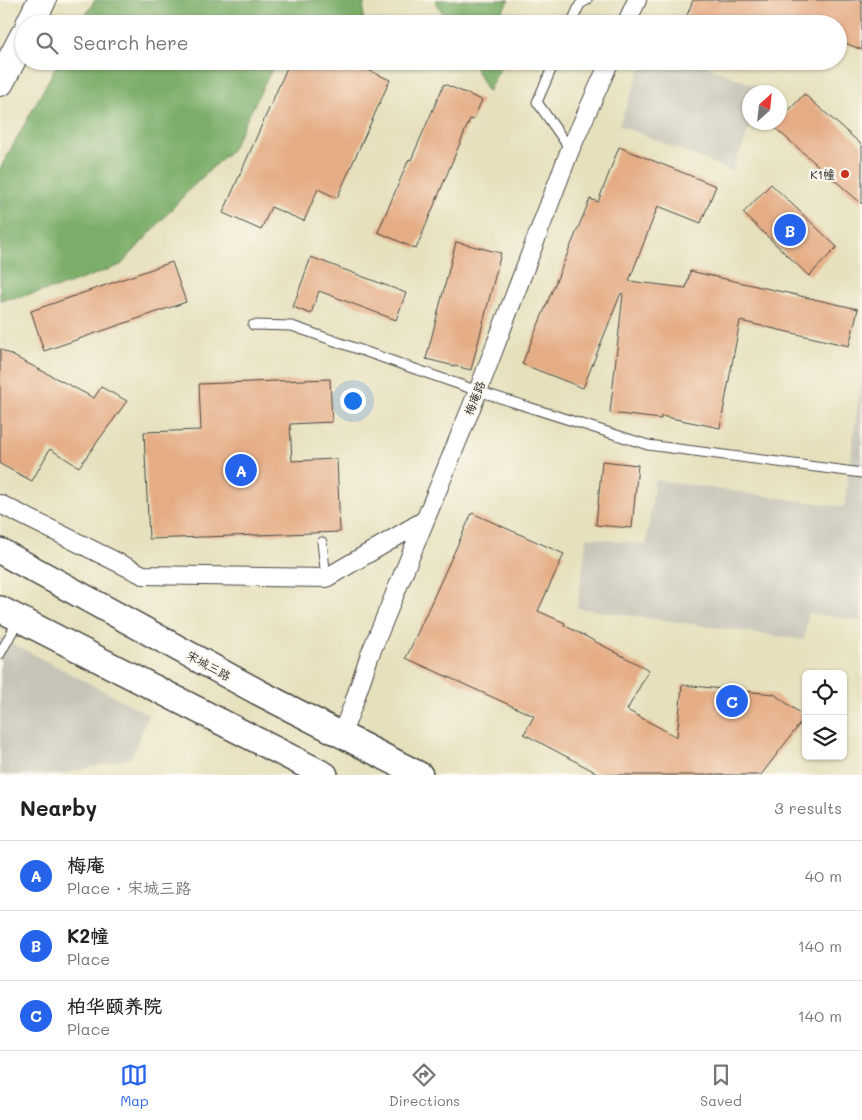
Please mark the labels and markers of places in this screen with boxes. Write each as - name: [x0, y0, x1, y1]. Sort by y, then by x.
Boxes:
- place label: K1幢: [810, 166, 835, 182]
- marker: K1幢: [839, 168, 851, 180]
- pin: B: [774, 211, 806, 249]
- pin: A: [225, 451, 257, 489]
- pin: C: [716, 682, 748, 720]

